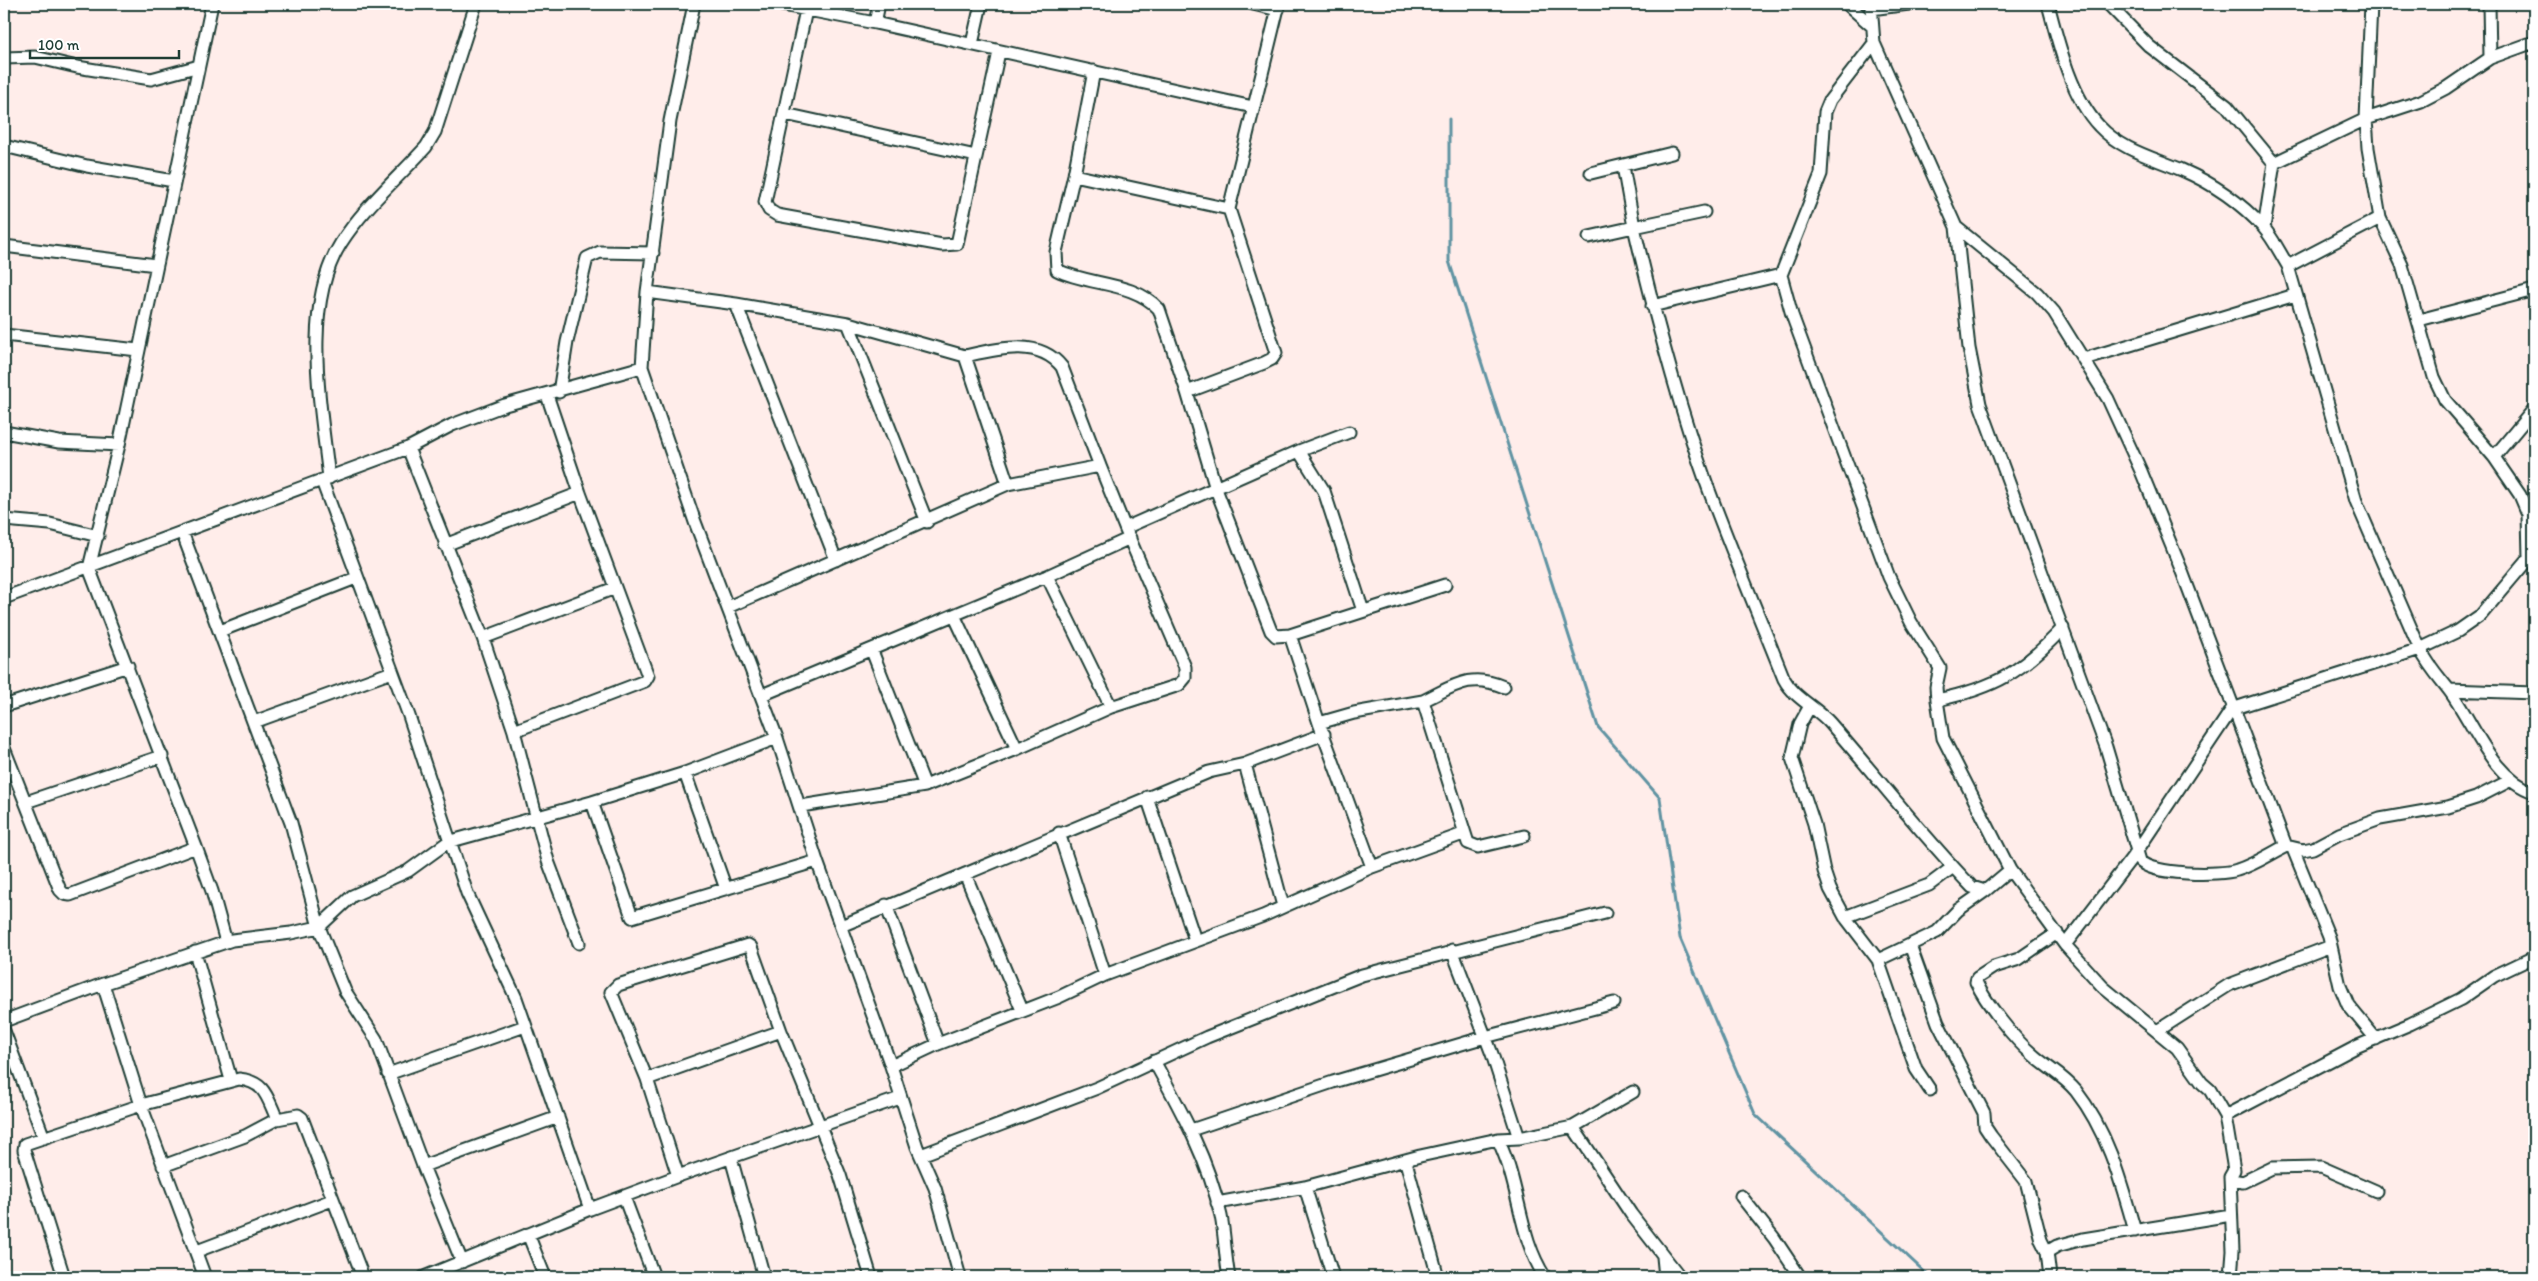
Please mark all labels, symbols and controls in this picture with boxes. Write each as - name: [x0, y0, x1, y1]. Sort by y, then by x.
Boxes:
- scale bar: [30, 28, 179, 60]
- text: 100 m: [38, 36, 80, 54]

